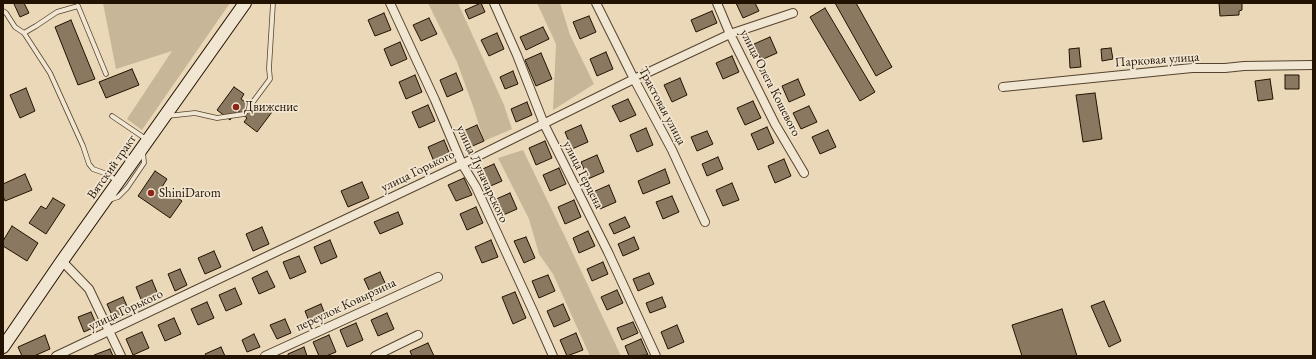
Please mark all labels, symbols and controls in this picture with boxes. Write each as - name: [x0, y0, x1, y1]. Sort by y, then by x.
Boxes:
- street label: улица Олега Кошевого: [736, 27, 804, 139]
- street label: Парковая улица: [1114, 49, 1200, 71]
- street label: Трактовая улица: [635, 64, 689, 148]
- place label: Движение: [244, 99, 298, 115]
- marker: Движение: [231, 102, 241, 112]
- street label: улица Луначарского: [453, 123, 511, 225]
- street label: Вятский тракт: [84, 132, 140, 202]
- street label: улица Герцена: [559, 138, 607, 212]
- street label: улица Горького: [379, 146, 457, 196]
- place label: ShiniDarom: [159, 185, 221, 201]
- marker: ShiniDarom: [146, 188, 156, 198]
- street label: переулок Ковырзина: [293, 275, 399, 335]
- street label: улица Горького: [86, 286, 166, 334]

